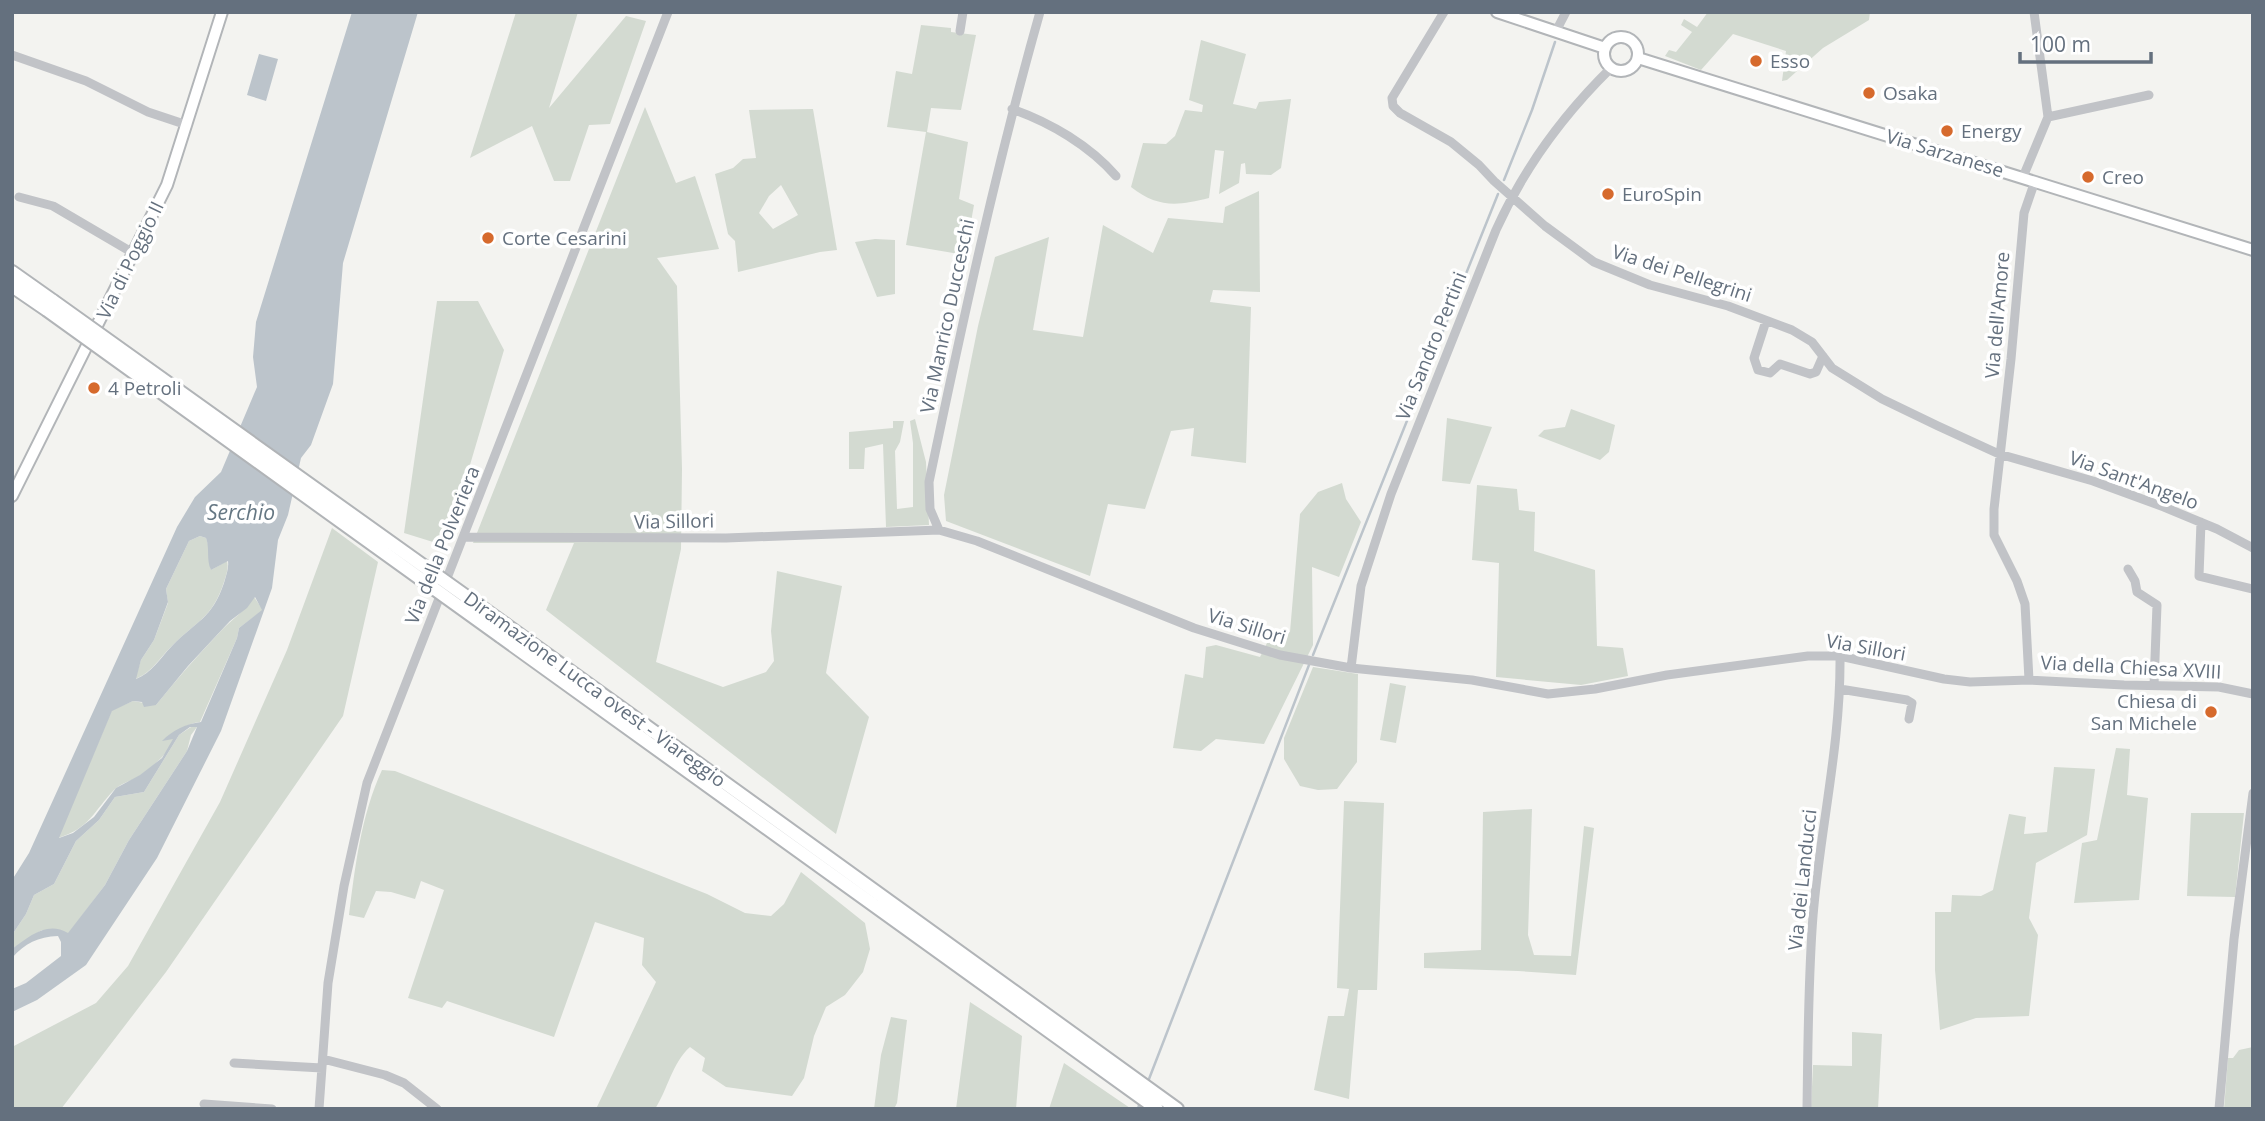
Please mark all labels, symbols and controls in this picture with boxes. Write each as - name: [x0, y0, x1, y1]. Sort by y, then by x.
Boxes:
- scale bar: [2020, 21, 2151, 65]
- text: 100 m: [2030, 30, 2091, 58]
- place label: Esso: [1770, 48, 1810, 74]
- marker: Esso: [1748, 53, 1764, 69]
- place label: Osaka: [1883, 80, 1938, 106]
- marker: Osaka: [1861, 85, 1877, 101]
- place label: Energy: [1961, 118, 2022, 144]
- street label: Via Sarzanese: [1883, 123, 2007, 183]
- marker: Energy: [1939, 123, 1955, 139]
- place label: Creo: [2102, 164, 2144, 190]
- marker: Creo: [2080, 169, 2096, 185]
- place label: EuroSpin: [1622, 181, 1702, 207]
- marker: EuroSpin: [1600, 186, 1616, 202]
- street label: Via di Poggio II: [90, 197, 170, 323]
- street label: Via Manrico Ducceschi: [914, 217, 980, 415]
- place label: Corte Cesarini: [502, 225, 627, 251]
- marker: Corte Cesarini: [480, 230, 496, 246]
- street label: Via dei Pellegrini: [1609, 238, 1755, 308]
- street label: Via dell'Amore: [1979, 251, 2015, 379]
- street label: Via Sandro Pertini: [1389, 268, 1473, 424]
- place label: 4 Petroli: [108, 375, 181, 401]
- marker: 4 Petroli: [86, 380, 102, 396]
- street label: Via Sant'Angelo: [2066, 445, 2202, 515]
- street label: Via della Polveriera: [398, 462, 486, 628]
- water label: Serchio: [207, 498, 275, 526]
- street label: Via Sillori: [634, 507, 714, 535]
- street label: Diramazione Lucca ovest - Viareggio: [459, 585, 731, 793]
- street label: Via Sillori: [1205, 602, 1289, 650]
- street label: Via Sillori: [1824, 627, 1908, 667]
- street label: Via della Chiesa XVIII: [2040, 649, 2222, 685]
- place label: Chiesa di San Michele: [2091, 688, 2197, 736]
- marker: Chiesa di San Michele: [2203, 704, 2219, 720]
- street label: Via dei Landucci: [1782, 808, 1822, 952]

